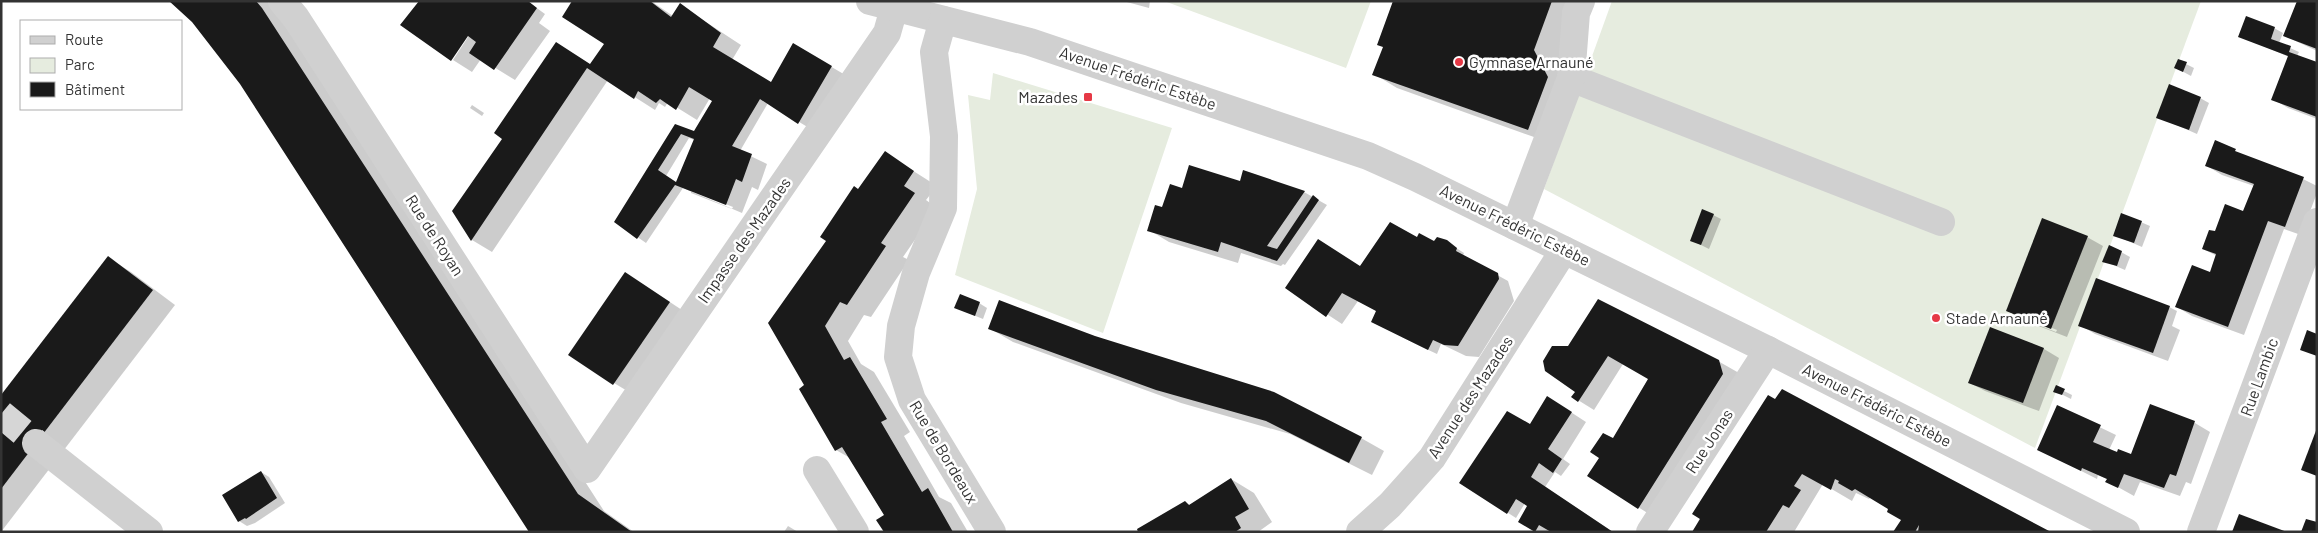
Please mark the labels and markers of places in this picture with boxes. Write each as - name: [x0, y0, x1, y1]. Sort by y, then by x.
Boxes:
- place label: Gymnase Arnauné: [1469, 52, 1594, 71]
- marker: Gymnase Arnauné: [1453, 56, 1465, 68]
- place label: Mazades: [1018, 87, 1078, 106]
- marker: Mazades: [1082, 91, 1094, 103]
- place label: Stade Arnauné: [1946, 308, 2048, 327]
- marker: Stade Arnauné: [1930, 312, 1942, 324]

